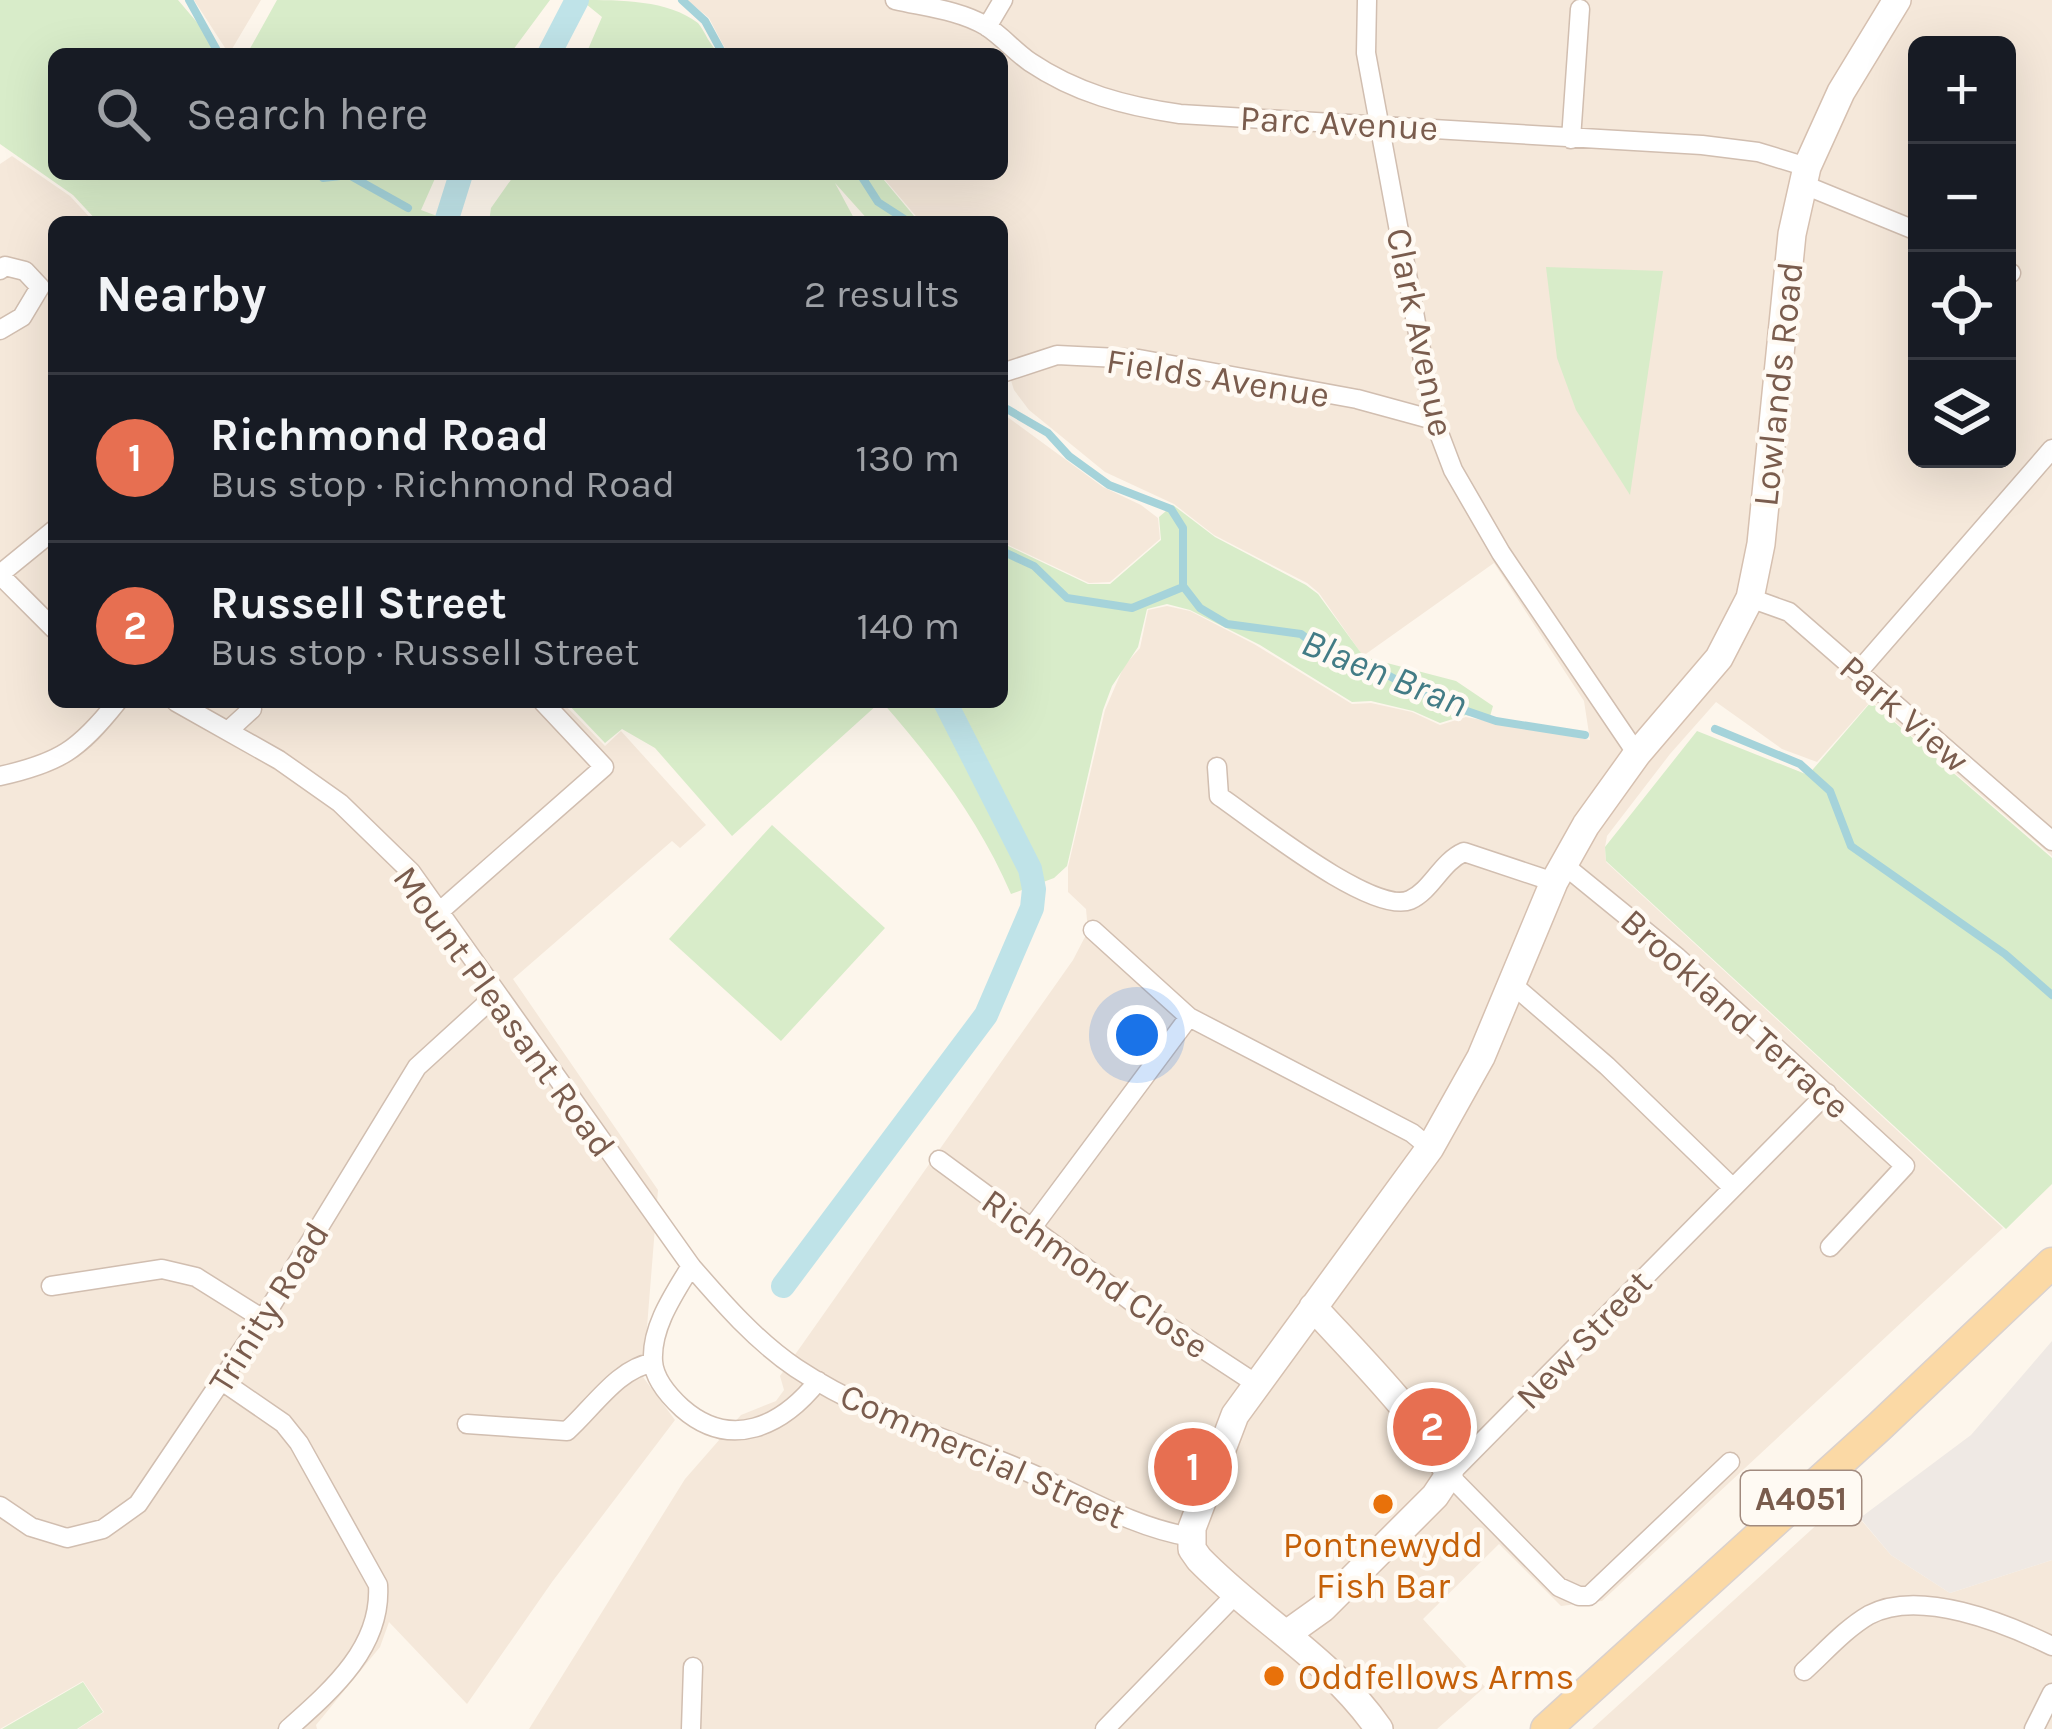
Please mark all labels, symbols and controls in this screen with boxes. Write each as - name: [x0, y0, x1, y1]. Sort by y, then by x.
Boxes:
- map controls: [1908, 36, 2016, 468]
- button: +: [1908, 36, 2016, 144]
- search box: [48, 48, 1008, 180]
- icon: search: [90, 81, 156, 147]
- text: Search here: [186, 88, 428, 140]
- street label: Parc Avenue: [1239, 97, 1439, 149]
- button: −: [1908, 144, 2016, 252]
- street label: Clark Avenue: [1377, 224, 1463, 440]
- button: locate: [1908, 252, 2016, 360]
- street label: Lowlands Road: [1744, 260, 1812, 509]
- text: Nearby: [96, 264, 266, 324]
- text: 2 results: [804, 271, 960, 317]
- street label: Fields Avenue: [1103, 340, 1332, 416]
- button: layers: [1908, 360, 2016, 468]
- text: Richmond Road: [210, 409, 549, 461]
- text: 1: [128, 435, 142, 481]
- text: 130 m: [855, 435, 960, 481]
- text: Bus stop · Richmond Road: [210, 461, 675, 507]
- text: Russell Street: [210, 577, 507, 629]
- text: 2: [123, 603, 147, 649]
- text: 140 m: [856, 603, 960, 649]
- water label: Blaen Bran: [1295, 619, 1474, 727]
- text: Bus stop · Russell Street: [210, 629, 639, 675]
- street label: Park View: [1831, 646, 1977, 781]
- street label: Mount Pleasant Road: [384, 858, 624, 1165]
- street label: Brookland Terrace: [1612, 900, 1858, 1127]
- your location: [1107, 1005, 1167, 1065]
- street label: Richmond Close: [974, 1180, 1217, 1368]
- street label: Trinity Road: [200, 1214, 338, 1401]
- street label: New Street: [1507, 1262, 1660, 1418]
- street label: Commercial Street: [834, 1374, 1131, 1538]
- pin: 2: [1393, 1382, 1471, 1472]
- pin: 1: [1154, 1422, 1232, 1512]
- road number: A4051: [1741, 1471, 1861, 1525]
- marker: Pontnewydd Fish Bar: [1370, 1491, 1396, 1517]
- place label: Pontnewydd Fish Bar: [1283, 1524, 1483, 1607]
- place label: Oddfellows Arms: [1298, 1656, 1574, 1698]
- marker: Oddfellows Arms: [1261, 1663, 1287, 1689]

